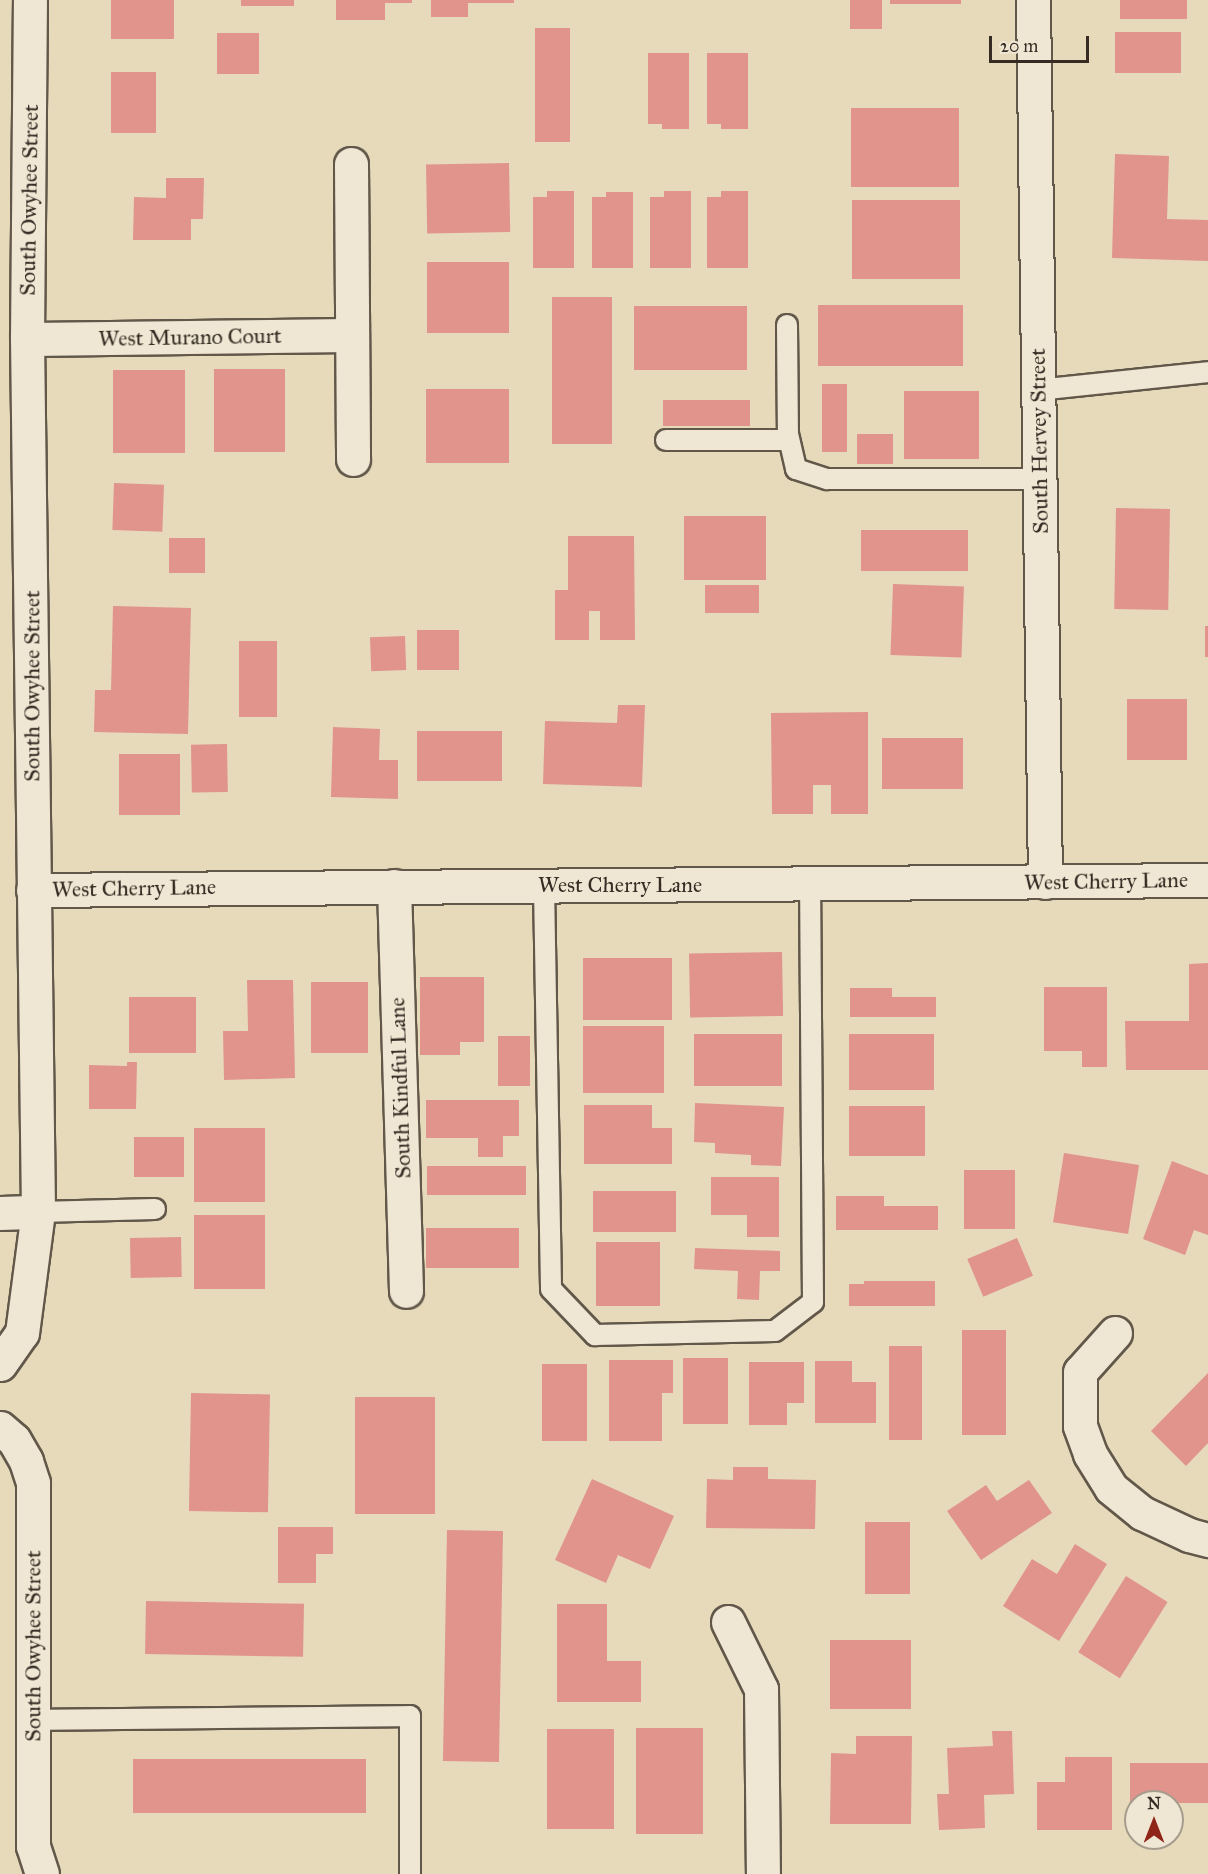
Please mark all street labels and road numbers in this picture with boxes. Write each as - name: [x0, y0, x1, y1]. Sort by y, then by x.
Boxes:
- street label: South Owyhee Street: [14, 104, 44, 296]
- street label: West Murano Court: [98, 322, 282, 352]
- street label: South Hervey Street: [1024, 348, 1054, 534]
- street label: South Owyhee Street: [19, 590, 45, 782]
- street label: West Cherry Lane: [1024, 866, 1188, 896]
- street label: West Cherry Lane: [538, 872, 702, 898]
- street label: West Cherry Lane: [52, 873, 216, 903]
- street label: South Kindful Lane: [384, 997, 416, 1179]
- street label: South Owyhee Street: [20, 1550, 46, 1742]

